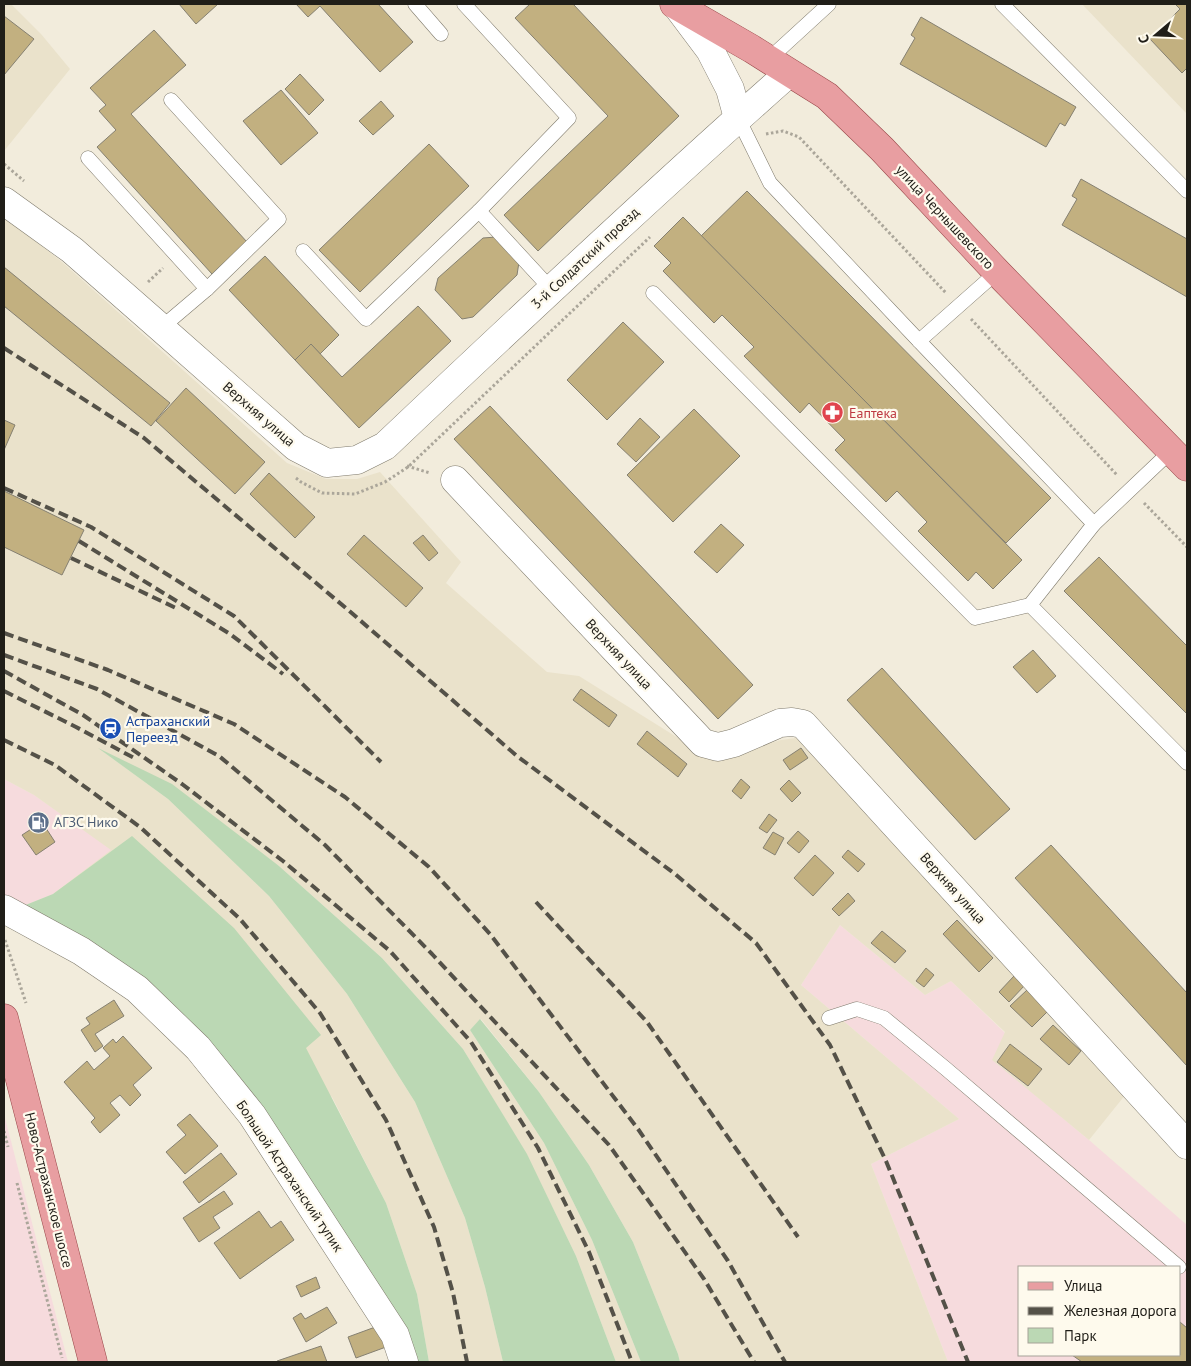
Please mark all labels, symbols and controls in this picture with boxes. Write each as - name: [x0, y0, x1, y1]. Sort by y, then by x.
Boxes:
- north arrow: [1131, 10, 1181, 60]
- text: С: [1134, 32, 1153, 46]
- street label: улица Чернышевского: [892, 161, 998, 273]
- street label: 3-й Солдатский проезд: [527, 203, 643, 313]
- street label: Верхняя улица: [219, 378, 299, 450]
- pharmacy icon: Еаптека: [821, 401, 845, 425]
- place label: Еаптека: [849, 404, 897, 422]
- street label: Верхняя улица: [582, 615, 656, 693]
- place label: Астраханский Переезд: [126, 712, 210, 746]
- station icon: Астраханский Переезд: [98, 717, 122, 741]
- fuel station icon: АГЗС Нико: [26, 810, 50, 834]
- place label: АГЗС Нико: [54, 813, 118, 831]
- street label: Верхняя улица: [916, 849, 990, 927]
- street label: Большой Астраханский тупик: [233, 1097, 348, 1255]
- street label: Ново-Астраханское шоссе: [21, 1110, 77, 1270]
- legend: [1018, 1266, 1181, 1356]
- text: Улица: [1064, 1276, 1102, 1295]
- text: Железная дорога: [1063, 1301, 1177, 1320]
- text: Парк: [1064, 1326, 1097, 1345]

